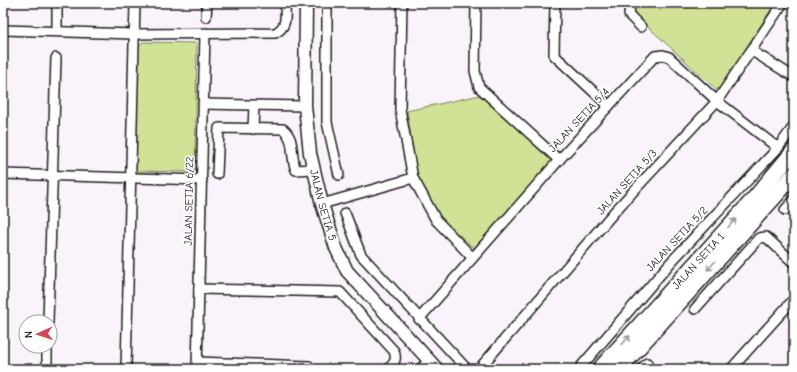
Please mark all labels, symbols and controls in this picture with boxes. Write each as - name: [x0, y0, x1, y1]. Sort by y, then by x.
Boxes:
- street label: JALAN SETIA 5/4: [546, 85, 612, 155]
- street label: JALAN SETIA 5/3: [594, 147, 660, 217]
- street label: JALAN SETIA 6/22: [182, 156, 196, 246]
- street label: JALAN SETIA 5: [308, 168, 340, 242]
- street label: JALAN SETIA 5/2: [644, 204, 710, 274]
- one-way arrow: [728, 218, 737, 228]
- street label: JALAN SETIA 1: [669, 230, 727, 292]
- one-way arrow: [707, 261, 716, 272]
- north arrow: [18, 314, 58, 354]
- text: N: [22, 331, 35, 338]
- one-way arrow: [621, 335, 631, 345]

